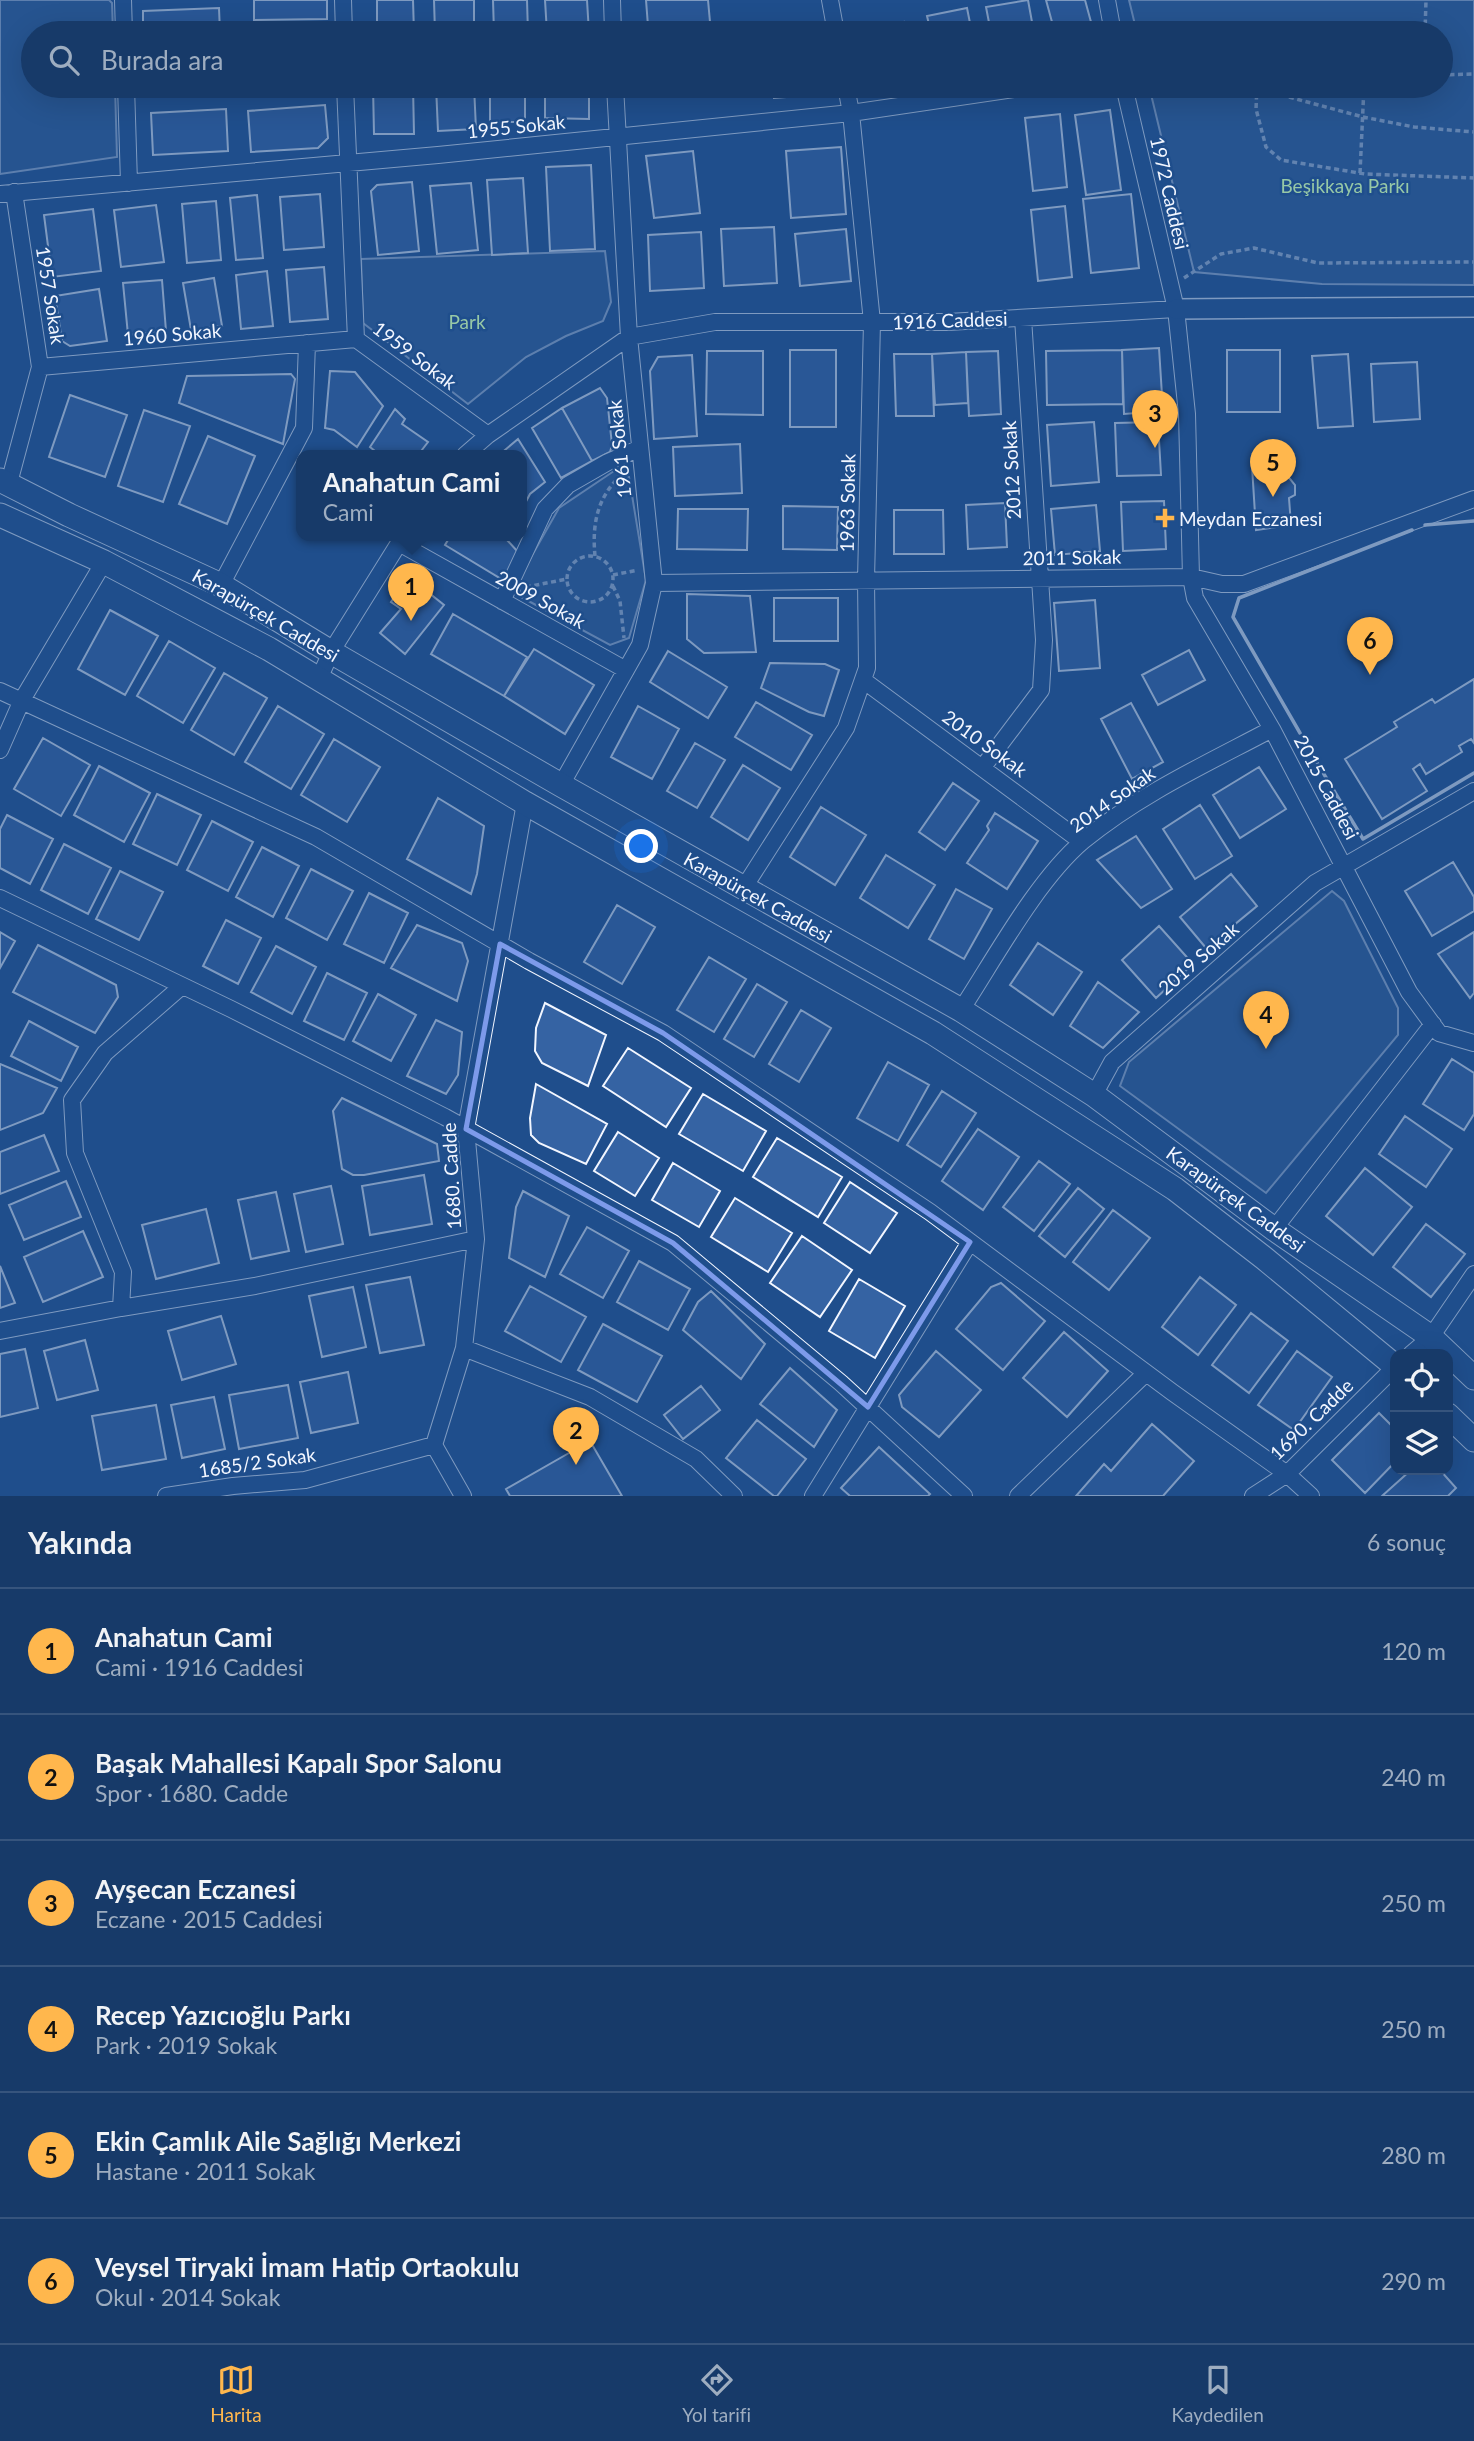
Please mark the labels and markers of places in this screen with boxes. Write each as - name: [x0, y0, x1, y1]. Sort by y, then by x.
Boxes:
- pin: 3: [1132, 390, 1178, 448]
- pin: 5: [1250, 439, 1296, 497]
- place label: Meydan Eczanesi: [1179, 507, 1322, 530]
- marker: Meydan Eczanesi: [1157, 510, 1173, 526]
- pin: 1: [388, 563, 434, 621]
- pin: 6: [1347, 617, 1393, 675]
- pin: 4: [1243, 991, 1289, 1049]
- pin: 2: [553, 1407, 599, 1465]

